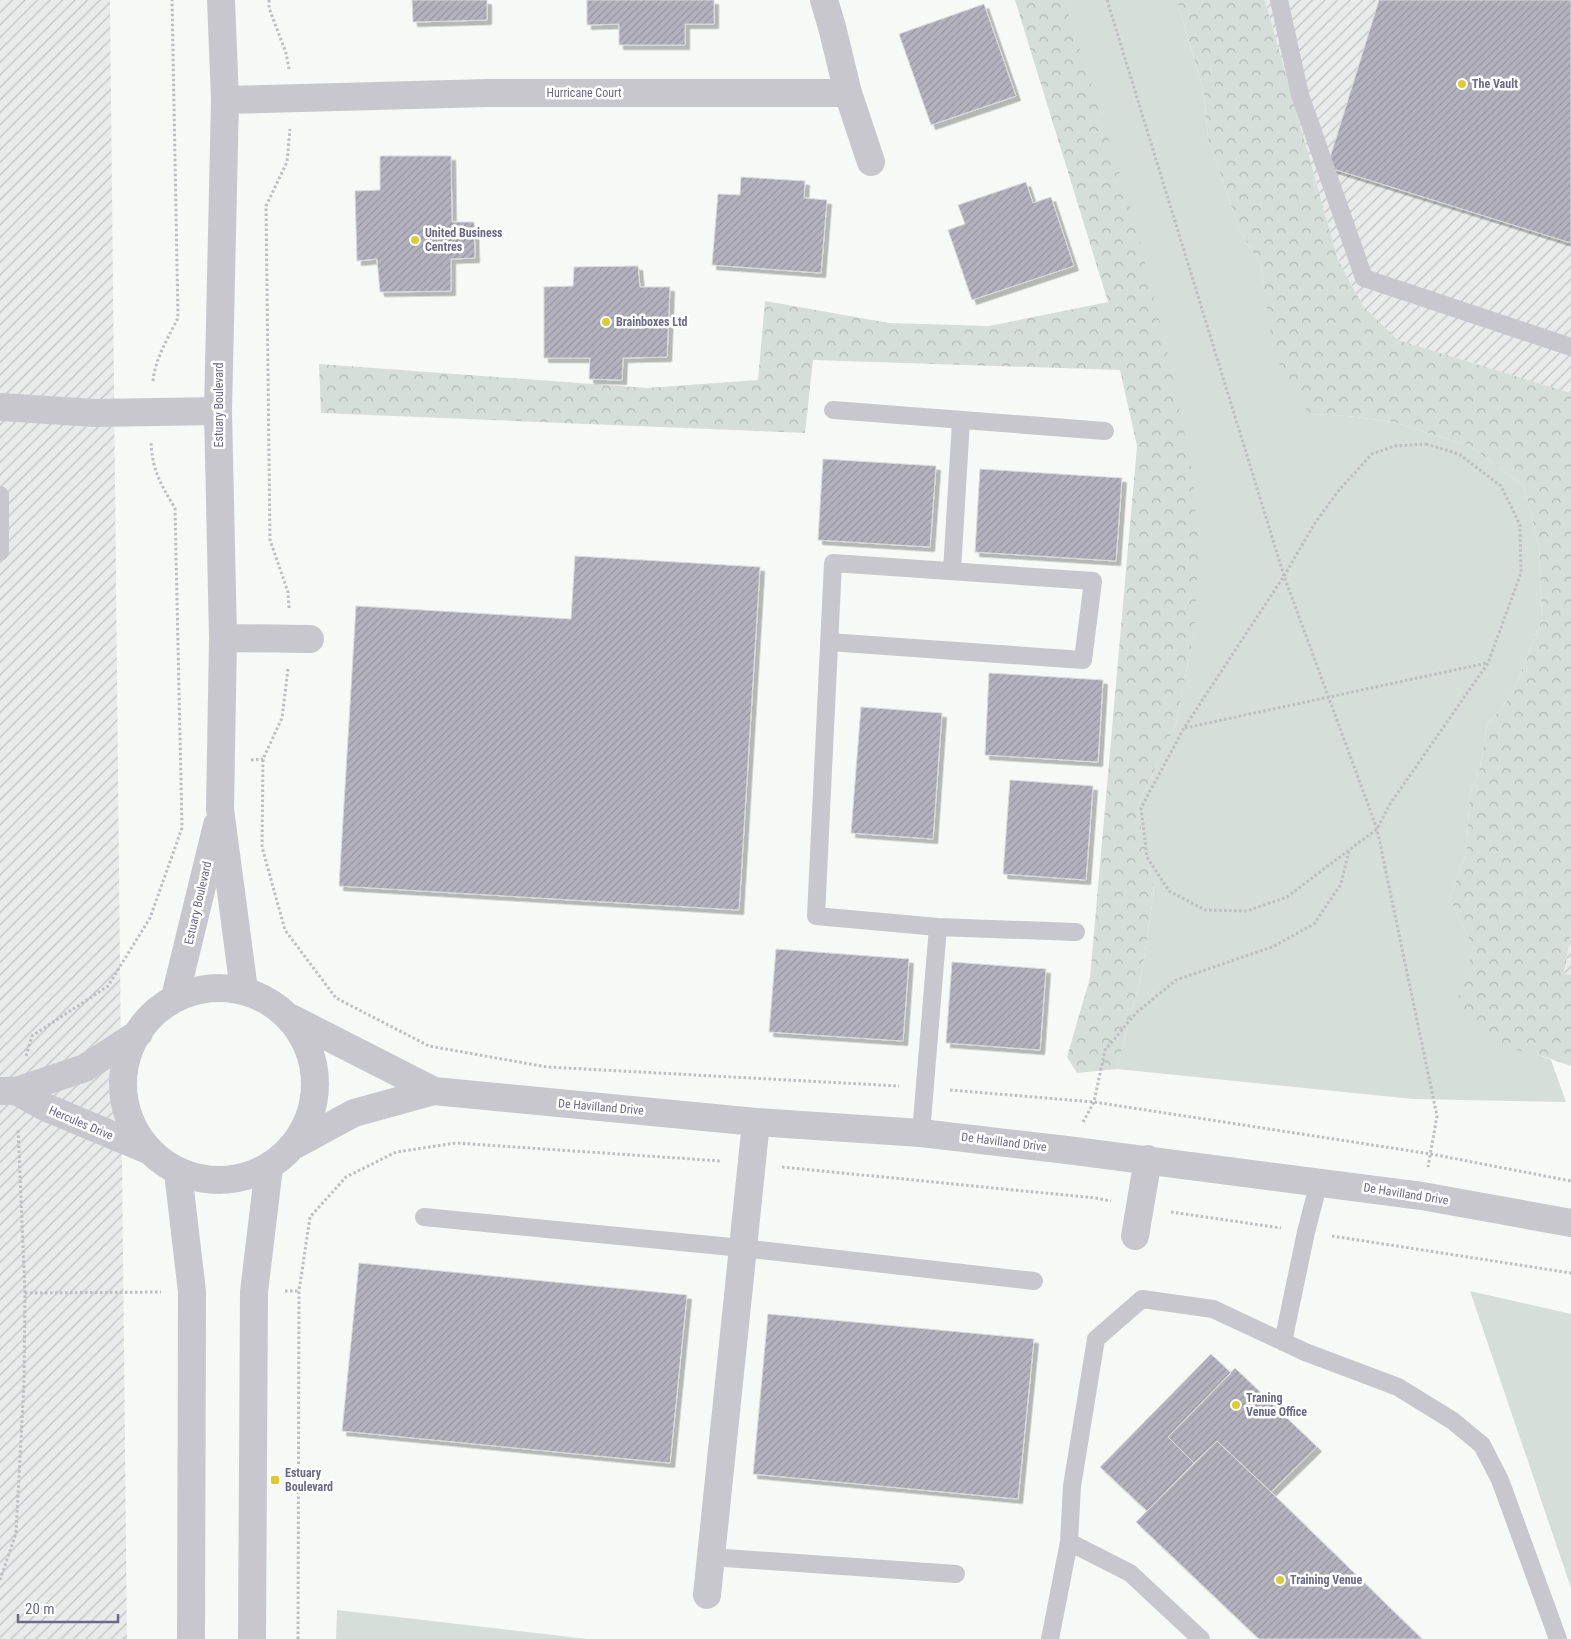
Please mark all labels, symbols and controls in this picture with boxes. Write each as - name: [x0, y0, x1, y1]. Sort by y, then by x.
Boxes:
- place label: The Vault: [1472, 77, 1518, 91]
- marker: The Vault: [1456, 78, 1468, 90]
- street label: Hurricane Court: [547, 86, 622, 100]
- place label: United Business Centres: [425, 226, 503, 254]
- marker: United Business Centres: [409, 234, 421, 246]
- place label: Brainboxes Ltd: [616, 315, 688, 329]
- marker: Brainboxes Ltd: [600, 316, 612, 328]
- street label: Estuary Boulevard: [212, 362, 226, 448]
- street label: Estuary Boulevard: [182, 860, 214, 946]
- street label: De Havilland Drive: [558, 1096, 645, 1118]
- street label: Hercules Drive: [47, 1103, 116, 1143]
- street label: De Havilland Drive: [960, 1130, 1048, 1154]
- street label: De Havilland Drive: [1362, 1180, 1450, 1208]
- place label: Traning Venue Office: [1246, 1391, 1307, 1419]
- marker: Traning Venue Office: [1230, 1399, 1242, 1411]
- place label: Estuary Boulevard: [285, 1466, 333, 1494]
- marker: Estuary Boulevard: [269, 1474, 281, 1486]
- place label: Training Venue: [1290, 1573, 1362, 1587]
- marker: Training Venue: [1274, 1574, 1286, 1586]
- scale bar: [18, 1592, 118, 1624]
- text: 20 m: [25, 1600, 55, 1618]

